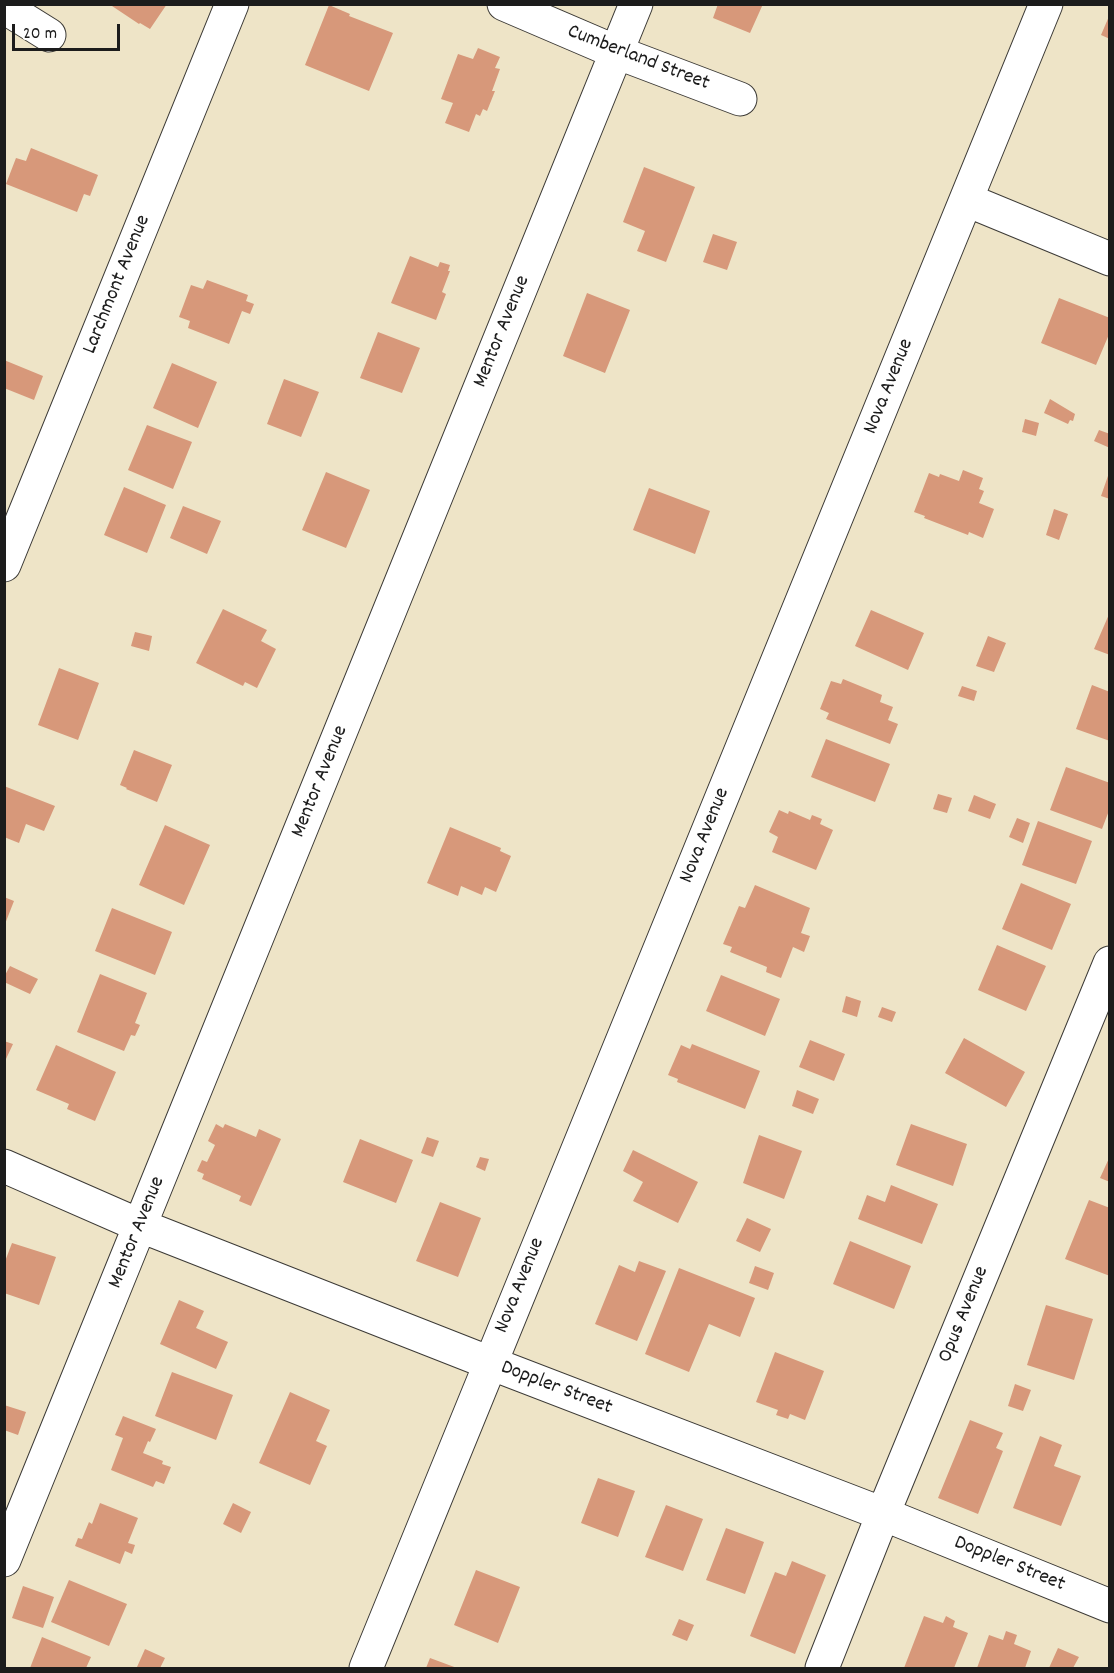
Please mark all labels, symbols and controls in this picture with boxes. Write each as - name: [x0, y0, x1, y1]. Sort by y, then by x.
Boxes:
- scale bar: [15, 12, 123, 50]
- street label: Cumberland Street: [563, 20, 713, 98]
- text: 20 m: [23, 22, 57, 47]
- street label: Larchmont Avenue: [79, 212, 157, 358]
- street label: Mentor Avenue: [469, 272, 537, 392]
- street label: Nova Avenue: [859, 336, 921, 438]
- street label: Mentor Avenue: [287, 722, 355, 842]
- street label: Nova Avenue: [675, 785, 737, 887]
- street label: Mentor Avenue: [104, 1173, 172, 1293]
- street label: Nova Avenue: [490, 1235, 552, 1337]
- street label: Opus Avenue: [934, 1263, 996, 1367]
- street label: Doppler Street: [497, 1356, 615, 1422]
- street label: Doppler Street: [950, 1531, 1068, 1599]

